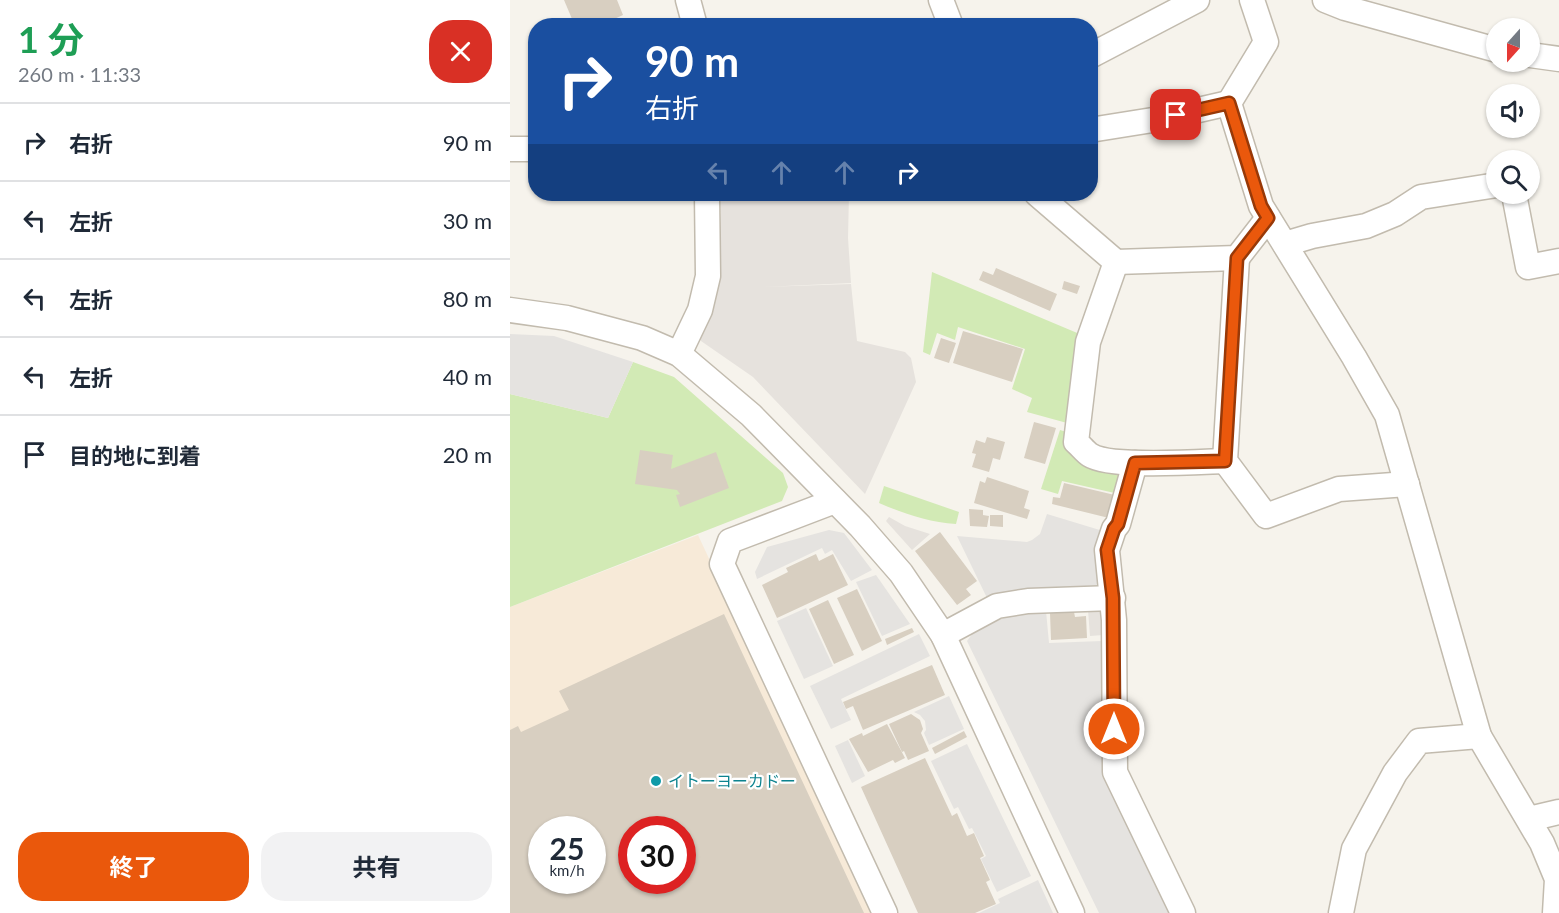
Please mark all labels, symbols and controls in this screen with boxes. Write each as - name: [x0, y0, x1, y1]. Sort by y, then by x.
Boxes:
- text: 1 分: [18, 17, 84, 61]
- north arrow: [1486, 18, 1540, 72]
- map controls: [1486, 18, 1540, 204]
- button: close: [429, 20, 492, 83]
- text: 90 m: [645, 36, 739, 86]
- icon: right: [546, 42, 624, 120]
- text: 260 m · 11:33: [18, 62, 141, 86]
- button: sound: [1486, 84, 1540, 138]
- pin: [1150, 89, 1201, 140]
- text: 右折: [645, 91, 699, 124]
- icon: arrive: [1159, 98, 1192, 131]
- icon: right: [18, 126, 51, 159]
- text: 90 m: [443, 129, 492, 156]
- text: 右折: [69, 130, 113, 157]
- button: search: [1486, 150, 1540, 204]
- icon: left: [702, 156, 735, 189]
- icon: ahead: [765, 156, 798, 189]
- icon: ahead: [828, 156, 861, 189]
- icon: right: [891, 156, 924, 189]
- icon: left: [18, 204, 51, 237]
- text: 30 m: [443, 207, 492, 234]
- text: 左折: [69, 208, 113, 235]
- icon: left: [18, 282, 51, 315]
- text: 80 m: [443, 285, 492, 312]
- text: 左折: [69, 286, 113, 313]
- icon: left: [18, 360, 51, 393]
- text: 40 m: [443, 363, 492, 390]
- text: 左折: [69, 364, 113, 391]
- icon: arrive: [18, 438, 51, 471]
- text: 20 m: [443, 441, 492, 468]
- text: 目的地に到着: [69, 442, 201, 469]
- position arrow: [1082, 697, 1146, 761]
- place label: イトーヨーカドー: [668, 771, 796, 790]
- marker: イトーヨーカドー: [649, 774, 663, 788]
- speed limit sign: 30: [618, 816, 696, 894]
- text: 25: [550, 830, 584, 866]
- button: 終了: [18, 832, 249, 901]
- button: 共有: [261, 832, 492, 901]
- text: km/h: [549, 861, 585, 879]

